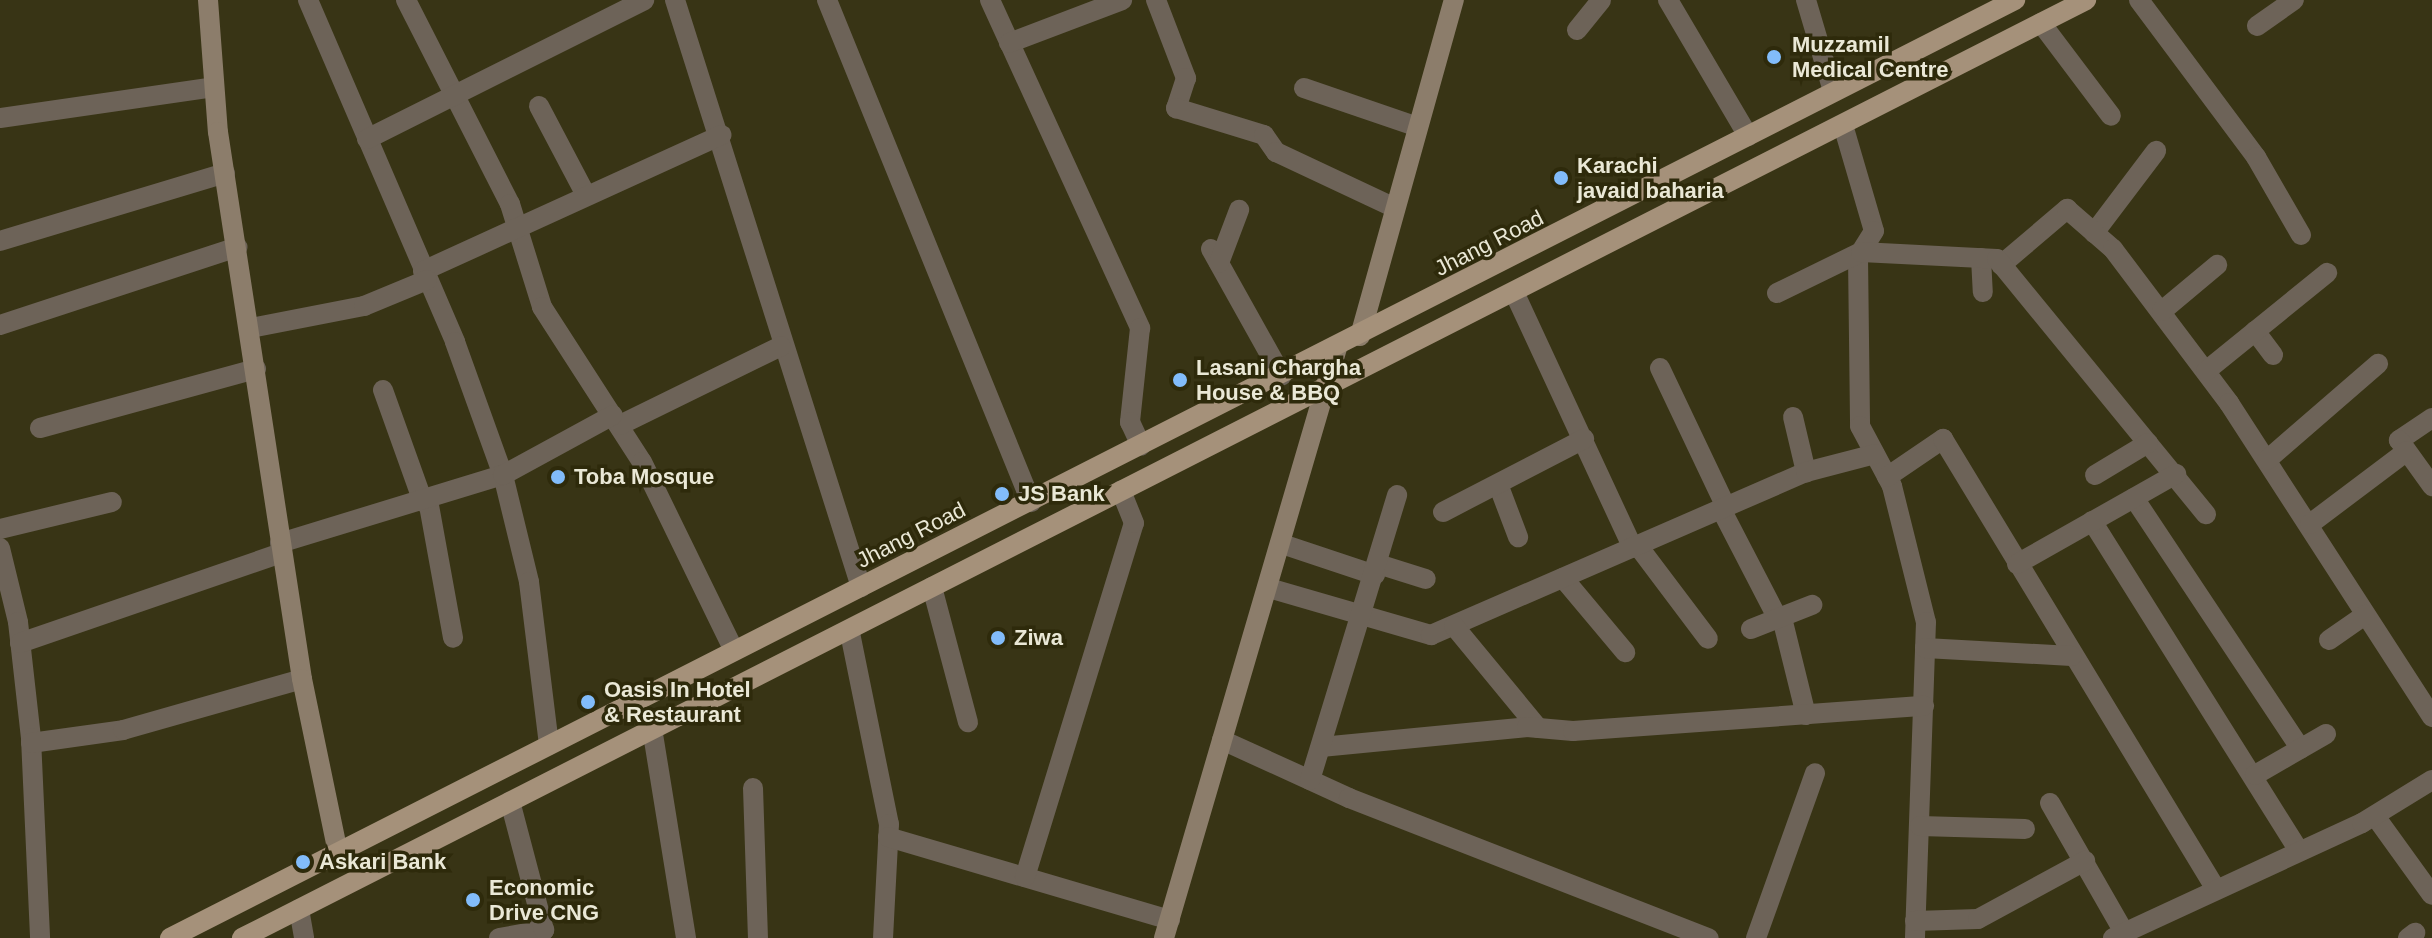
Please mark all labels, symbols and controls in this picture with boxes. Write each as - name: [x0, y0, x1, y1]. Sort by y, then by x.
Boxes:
- place label: Muzzamil Medical Centre: [1792, 31, 1948, 82]
- marker: Muzzamil Medical Centre: [1763, 46, 1785, 68]
- place label: Karachi javaid baharia: [1577, 152, 1724, 204]
- marker: Karachi javaid baharia: [1552, 169, 1570, 187]
- street label: Jhang Road: [1430, 204, 1548, 282]
- place label: Lasani Chargha House & BBQ: [1196, 354, 1361, 406]
- marker: Lasani Chargha House & BBQ: [1171, 371, 1189, 389]
- place label: Toba Mosque: [574, 464, 714, 490]
- marker: Toba Mosque: [549, 468, 567, 486]
- place label: JS Bank: [1018, 481, 1105, 507]
- marker: JS Bank: [993, 485, 1011, 503]
- street label: Jhang Road: [852, 496, 970, 574]
- place label: Ziwa: [1014, 625, 1063, 651]
- marker: Ziwa: [989, 629, 1007, 647]
- place label: Oasis In Hotel & Restaurant: [604, 676, 751, 728]
- marker: Oasis In Hotel & Restaurant: [579, 693, 597, 711]
- place label: Askari Bank: [319, 849, 446, 875]
- marker: Askari Bank: [294, 853, 312, 871]
- place label: Economic Drive CNG: [489, 874, 599, 926]
- marker: Economic Drive CNG: [464, 891, 482, 909]

